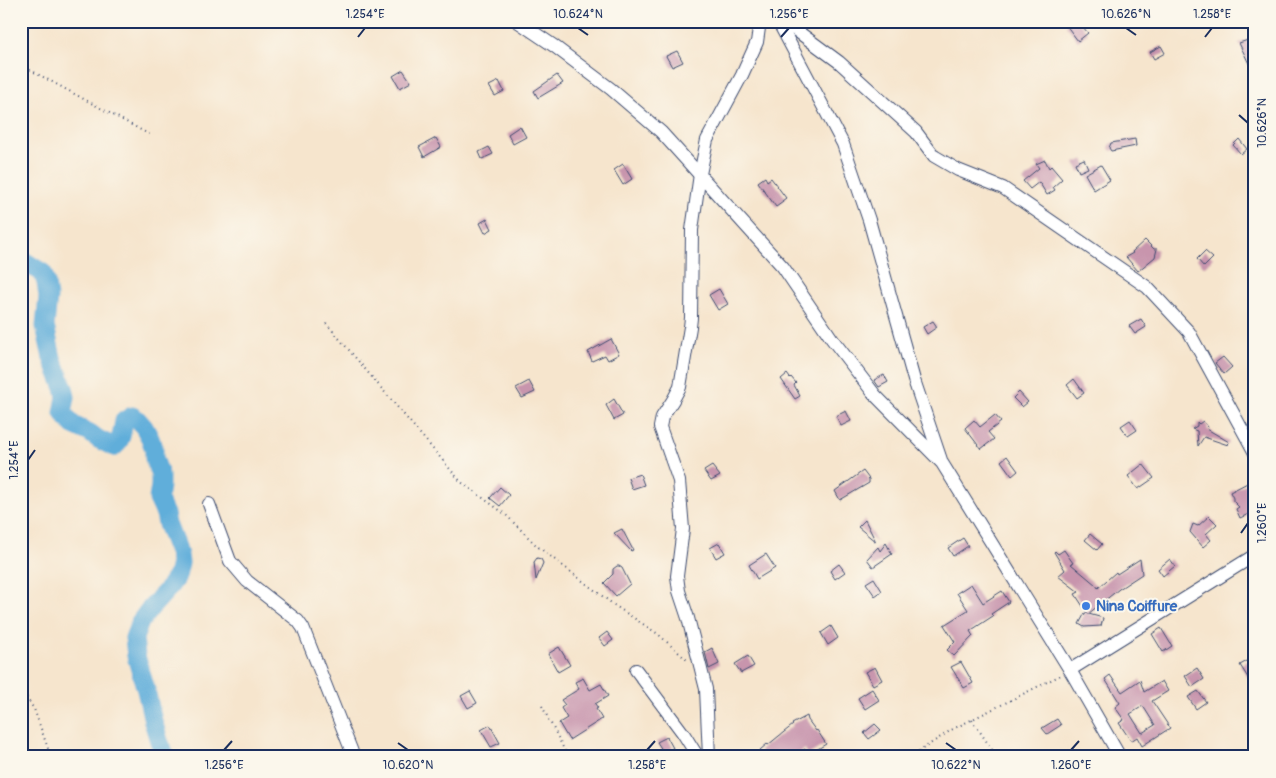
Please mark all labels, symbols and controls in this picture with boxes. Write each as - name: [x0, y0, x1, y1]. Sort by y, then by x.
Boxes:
- text: 1.254°E: [346, 7, 385, 22]
- text: 10.624°N: [553, 7, 603, 22]
- text: 1.256°E: [769, 7, 809, 22]
- text: 10.626°N: [1101, 7, 1151, 22]
- text: 1.258°E: [1193, 7, 1231, 22]
- text: 10.626°N: [1255, 98, 1270, 148]
- text: 1.254°E: [7, 441, 22, 480]
- text: 1.260°E: [1255, 503, 1270, 543]
- place label: Nina Coiffure: [1096, 597, 1178, 616]
- marker: Nina Coiffure: [1080, 600, 1092, 612]
- text: 1.256°E: [204, 758, 244, 773]
- text: 10.620°N: [383, 758, 433, 773]
- text: 1.258°E: [628, 758, 666, 773]
- text: 10.622°N: [931, 758, 981, 773]
- text: 1.260°E: [1051, 758, 1091, 773]

